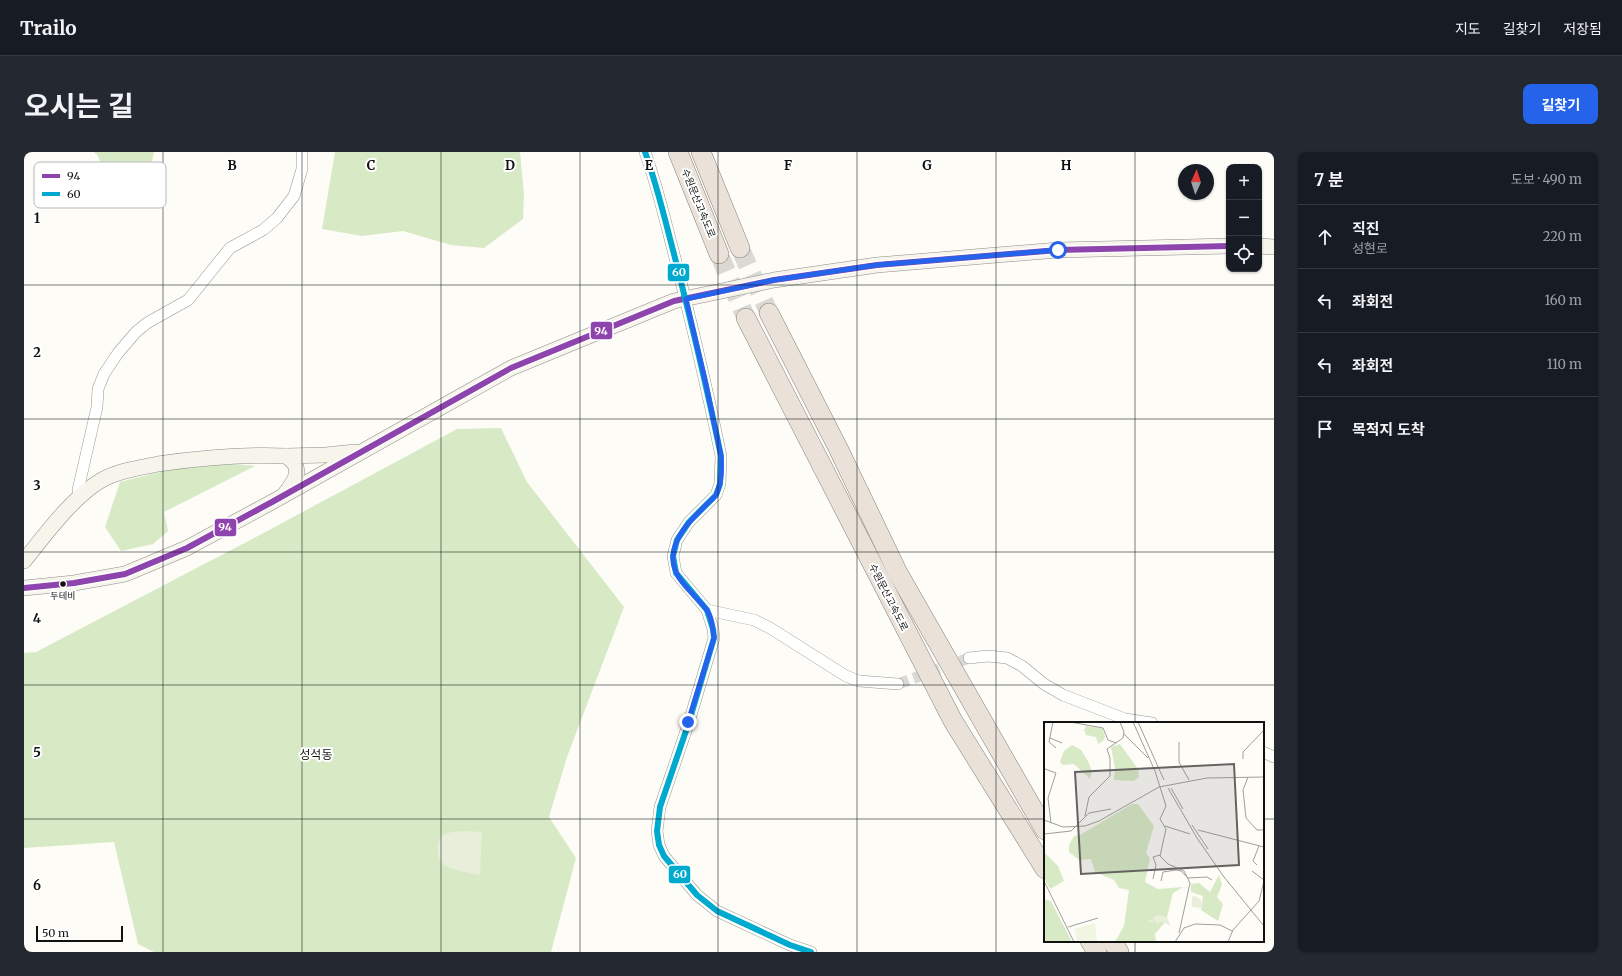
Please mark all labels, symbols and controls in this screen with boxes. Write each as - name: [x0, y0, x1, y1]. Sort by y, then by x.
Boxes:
- text: Trailo: [20, 16, 77, 40]
- text: 지도: [1455, 20, 1481, 38]
- text: 길찾기: [1503, 20, 1541, 38]
- text: 저장됨: [1563, 20, 1602, 38]
- button: 길찾기: [1523, 84, 1598, 124]
- text: 오시는 길: [24, 88, 134, 124]
- text: B: [227, 157, 237, 174]
- text: C: [367, 157, 376, 174]
- text: D: [505, 157, 515, 174]
- text: E: [645, 157, 654, 174]
- text: F: [784, 157, 792, 174]
- text: G: [922, 157, 932, 174]
- text: H: [1061, 157, 1072, 174]
- legend: [34, 162, 166, 208]
- north arrow: [1178, 164, 1214, 200]
- map controls: [1226, 164, 1262, 272]
- button: +: [1226, 164, 1262, 200]
- street label: 수원문산고속도로: [679, 167, 718, 240]
- text: 94: [67, 169, 80, 183]
- text: 7 분: [1314, 169, 1344, 191]
- text: 도보 · 490 m: [1511, 171, 1582, 188]
- text: 60: [67, 187, 81, 201]
- button: −: [1226, 200, 1262, 236]
- text: 1: [34, 210, 40, 227]
- text: 직진: [1352, 219, 1380, 238]
- icon: ahead: [1314, 226, 1336, 248]
- text: 220 m: [1543, 228, 1582, 245]
- button: locate: [1226, 236, 1262, 272]
- text: 성현로: [1352, 240, 1388, 257]
- route start: [1049, 241, 1067, 259]
- line badge: 60: [667, 263, 690, 282]
- text: 60: [672, 265, 686, 279]
- icon: left: [1314, 290, 1336, 312]
- text: 좌회전: [1352, 292, 1393, 311]
- text: 160 m: [1544, 292, 1582, 309]
- line badge: 94: [590, 321, 613, 340]
- text: 94: [594, 324, 608, 338]
- text: 2: [33, 344, 41, 361]
- icon: left: [1314, 354, 1336, 376]
- text: 좌회전: [1352, 356, 1393, 375]
- text: 110 m: [1547, 356, 1582, 373]
- icon: arrive: [1314, 418, 1336, 440]
- text: 목적지 도착: [1352, 420, 1425, 439]
- text: 3: [33, 477, 41, 494]
- line badge: 94: [214, 518, 237, 537]
- text: 94: [218, 520, 232, 534]
- street label: 수원문산고속도로: [866, 561, 911, 633]
- marker: 두테비: [58, 579, 68, 589]
- place label: 두테비: [51, 590, 75, 601]
- text: 4: [33, 610, 42, 627]
- route end: [679, 713, 697, 731]
- inset map: [1044, 722, 1264, 942]
- text: 5: [33, 744, 41, 761]
- district label: 성석동: [299, 747, 333, 762]
- line badge: 60: [668, 865, 691, 884]
- text: 60: [673, 867, 687, 881]
- text: 6: [33, 877, 41, 894]
- scale bar: [36, 924, 123, 943]
- text: 50 m: [42, 926, 69, 940]

